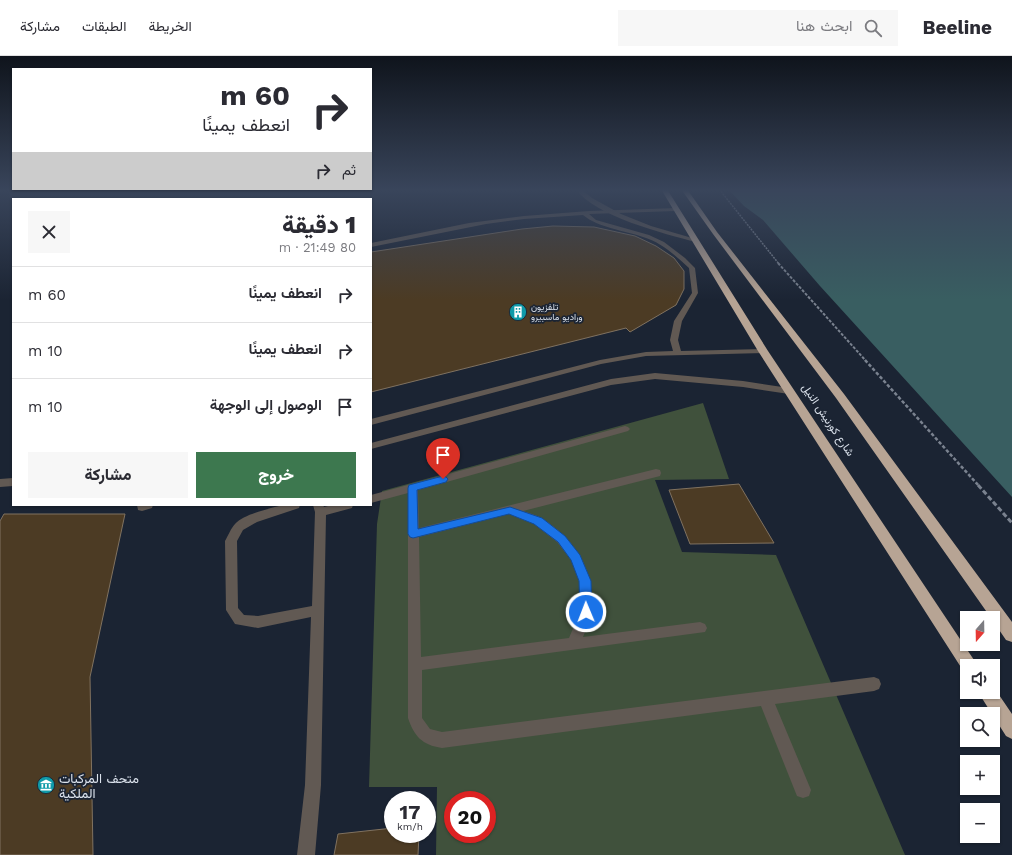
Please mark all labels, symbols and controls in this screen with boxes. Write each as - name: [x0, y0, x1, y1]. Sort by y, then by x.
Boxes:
- search box: [618, 10, 898, 46]
- text: Beeline: [922, 16, 992, 39]
- text: ابحث هنا: [796, 17, 852, 35]
- icon: search: [862, 17, 884, 39]
- text: مشاركة: [20, 18, 60, 34]
- text: الطبقات: [82, 18, 126, 34]
- text: الخريطة: [148, 18, 192, 34]
- text: 60 m: [220, 79, 290, 112]
- icon: right: [304, 84, 356, 136]
- text: انعطف يمينًا: [202, 114, 290, 135]
- icon: right: [312, 160, 334, 182]
- text: ثم: [342, 161, 356, 179]
- button: close: [28, 211, 70, 253]
- text: 1 دقيقة: [282, 211, 356, 239]
- text: 80 m · 21:49: [279, 240, 356, 255]
- text: انعطف يمينًا: [249, 284, 322, 302]
- icon: right: [334, 284, 356, 306]
- text: 60 m: [28, 286, 66, 304]
- building icon: تلفزيون وراديو ماسبيرو: [508, 302, 528, 322]
- place label: تلفزيون وراديو ماسبيرو: [531, 302, 583, 323]
- text: انعطف يمينًا: [249, 340, 322, 358]
- icon: right: [334, 340, 356, 362]
- text: 10 m: [28, 342, 63, 360]
- street label: شارع كورنيش النيل: [798, 381, 857, 459]
- text: الوصول إلى الوجهة: [210, 396, 322, 414]
- icon: arrive: [334, 396, 356, 418]
- text: 10 m: [28, 398, 63, 416]
- pin: [426, 438, 460, 479]
- icon: arrive: [432, 444, 454, 466]
- button: مشاركة: [28, 452, 188, 498]
- button: خروج: [196, 452, 356, 498]
- position arrow: [565, 591, 607, 633]
- north arrow: [960, 611, 1000, 651]
- map controls: [960, 611, 1000, 843]
- button: sound: [960, 659, 1000, 699]
- button: search: [960, 707, 1000, 747]
- button: +: [960, 755, 1000, 795]
- place label: متحف المركبات الملكية: [59, 771, 139, 801]
- museum icon: متحف المركبات الملكية: [36, 775, 56, 795]
- speed limit sign: 20: [444, 791, 496, 843]
- text: 17: [400, 800, 420, 824]
- button: −: [960, 803, 1000, 843]
- text: km/h: [397, 821, 423, 832]

